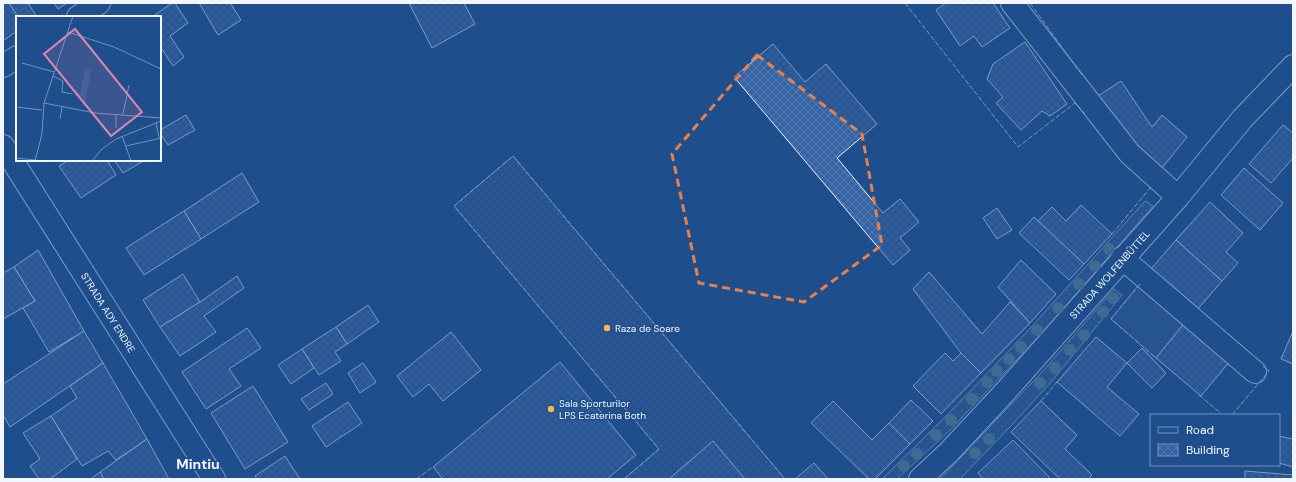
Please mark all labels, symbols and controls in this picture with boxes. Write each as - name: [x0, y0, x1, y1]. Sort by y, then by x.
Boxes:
- inset map: [16, 16, 161, 161]
- street label: STRADA WOLFENBÜTTEL: [1067, 227, 1153, 322]
- street label: STRADA ADY ENDRE: [78, 270, 138, 355]
- place label: Raza de Soare: [615, 322, 680, 335]
- marker: Raza de Soare: [602, 323, 612, 333]
- place label: Sala Sporturilor LPS Ecaterina Both: [559, 397, 646, 422]
- marker: Sala Sporturilor LPS Ecaterina Both: [546, 404, 556, 414]
- legend: [1150, 414, 1280, 466]
- text: Road: [1186, 422, 1214, 438]
- text: Building: [1186, 442, 1230, 458]
- district label: Mintiu: [176, 455, 220, 473]

